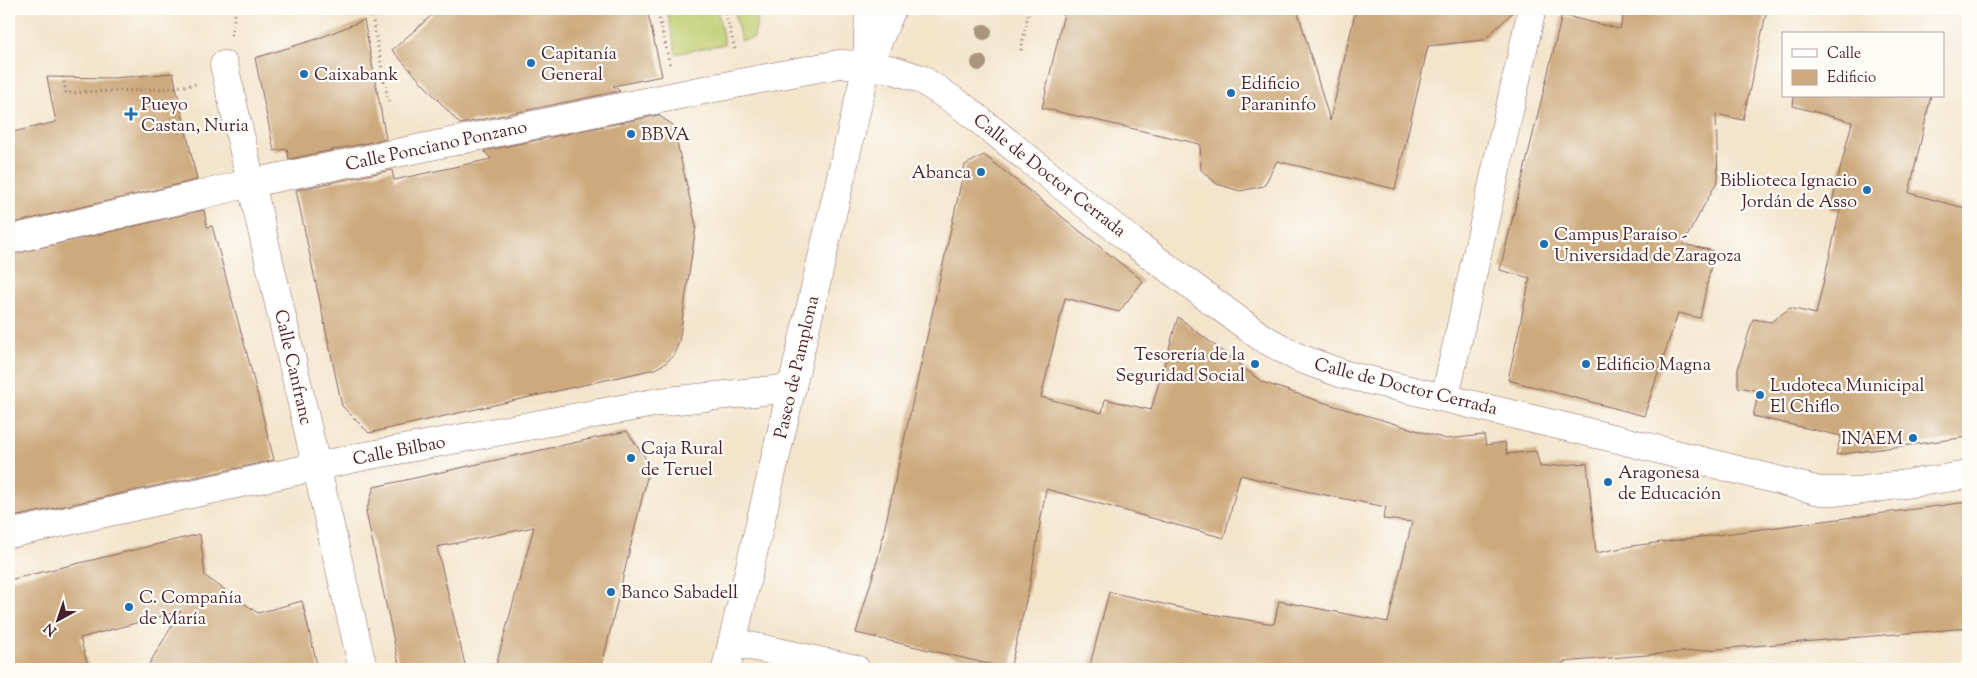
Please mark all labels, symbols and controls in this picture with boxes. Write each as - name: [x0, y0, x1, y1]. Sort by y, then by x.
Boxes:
- legend: [1782, 32, 1944, 98]
- place label: Capitanía General: [541, 42, 617, 89]
- text: Calle: [1827, 44, 1861, 65]
- marker: Capitanía General: [525, 57, 537, 69]
- place label: Caixabank: [314, 63, 398, 89]
- marker: Caixabank: [298, 68, 310, 80]
- text: Edificio: [1827, 68, 1876, 89]
- place label: Edificio Paraninfo: [1241, 72, 1316, 119]
- marker: Edificio Paraninfo: [1225, 87, 1237, 99]
- place label: Pueyo Castan, Nuria: [141, 93, 249, 140]
- marker: Pueyo Castan, Nuria: [125, 108, 137, 120]
- street label: Calle de Doctor Cerrada: [967, 108, 1131, 245]
- street label: Calle Ponciano Ponzano: [343, 115, 530, 179]
- place label: BBVA: [641, 123, 690, 149]
- marker: BBVA: [625, 128, 637, 140]
- place label: Abanca: [912, 161, 971, 187]
- marker: Abanca: [975, 166, 987, 178]
- place label: Biblioteca Ignacio Jordán de Asso: [1720, 169, 1857, 216]
- marker: Biblioteca Ignacio Jordán de Asso: [1861, 184, 1873, 196]
- place label: Campus Paraíso - Universidad de Zaragoza: [1554, 223, 1742, 270]
- marker: Campus Paraíso - Universidad de Zaragoza: [1538, 238, 1550, 250]
- street label: Paseo de Pamplona: [769, 293, 827, 441]
- street label: Calle Canfranc: [266, 307, 318, 428]
- place label: Tesorería de la Seguridad Social: [1116, 343, 1245, 390]
- street label: Calle de Doctor Cerrada: [1311, 353, 1500, 423]
- place label: Edificio Magna: [1596, 353, 1711, 379]
- marker: Tesorería de la Seguridad Social: [1249, 358, 1261, 370]
- marker: Edificio Magna: [1580, 358, 1592, 370]
- place label: Ludoteca Municipal El Chiflo: [1770, 374, 1925, 421]
- marker: Ludoteca Municipal El Chiflo: [1754, 389, 1766, 401]
- place label: INAEM: [1841, 427, 1903, 453]
- street label: Calle Bilbao: [351, 430, 448, 474]
- marker: INAEM: [1907, 432, 1919, 444]
- place label: Caja Rural de Teruel: [641, 437, 723, 484]
- marker: Caja Rural de Teruel: [625, 452, 637, 464]
- place label: Aragonesa de Educación: [1618, 461, 1722, 508]
- marker: Aragonesa de Educación: [1602, 476, 1614, 488]
- place label: Banco Sabadell: [621, 581, 738, 607]
- place label: C. Compañía de María: [139, 586, 242, 633]
- marker: Banco Sabadell: [605, 586, 617, 598]
- north arrow: [32, 596, 82, 646]
- marker: C. Compañía de María: [123, 601, 135, 613]
- text: N: [40, 617, 62, 640]

